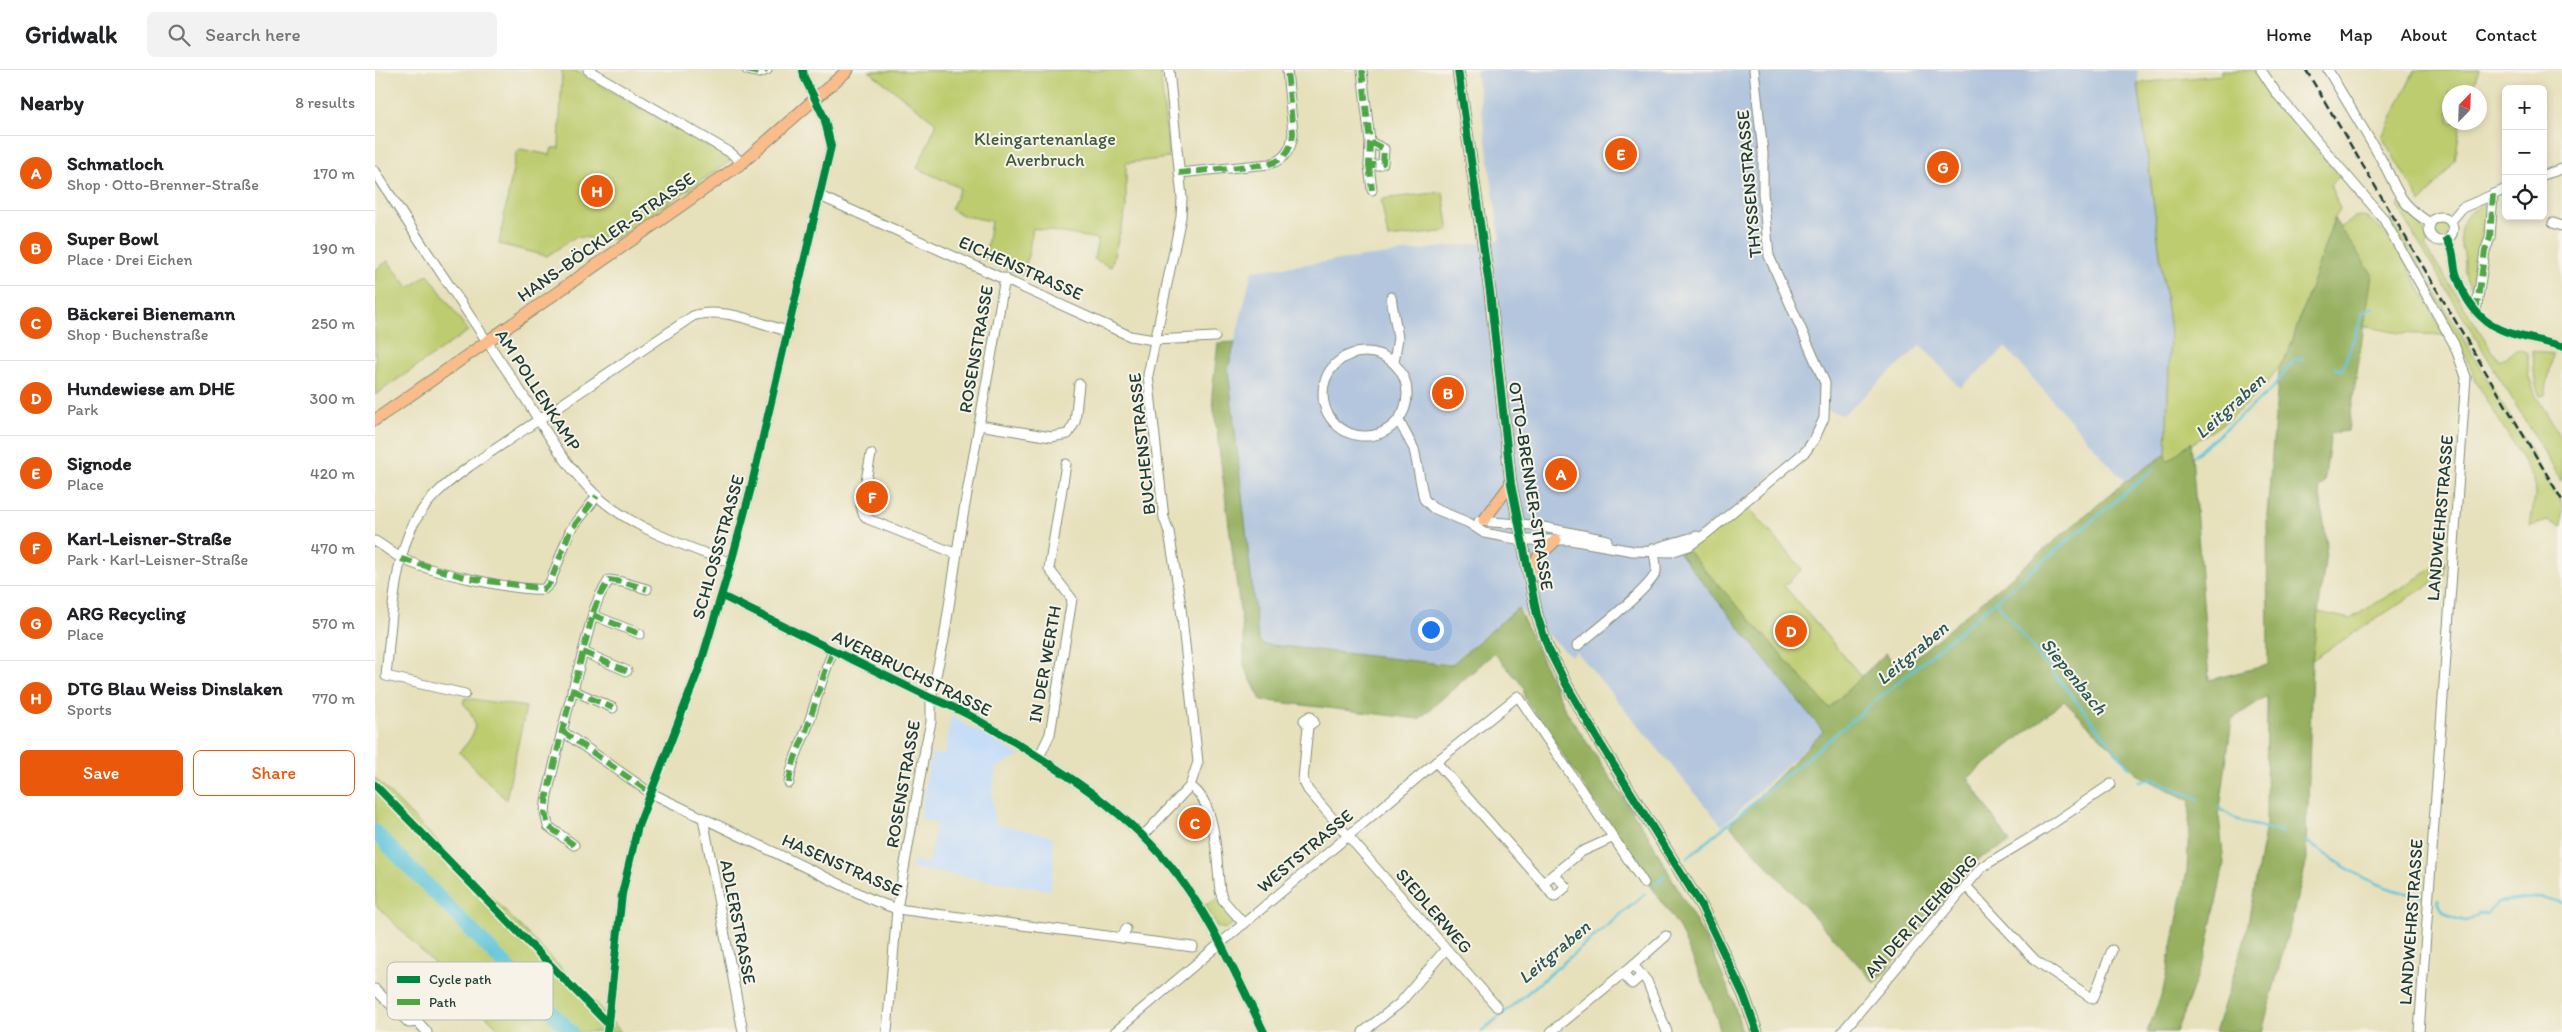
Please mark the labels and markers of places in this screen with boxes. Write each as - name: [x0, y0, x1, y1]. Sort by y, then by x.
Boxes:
- pin: E: [1605, 135, 1637, 173]
- pin: G: [1927, 148, 1959, 186]
- pin: H: [581, 172, 613, 210]
- pin: B: [1432, 374, 1464, 412]
- pin: A: [1545, 455, 1577, 493]
- pin: F: [856, 478, 888, 516]
- pin: D: [1775, 612, 1807, 650]
- pin: C: [1179, 804, 1211, 842]

